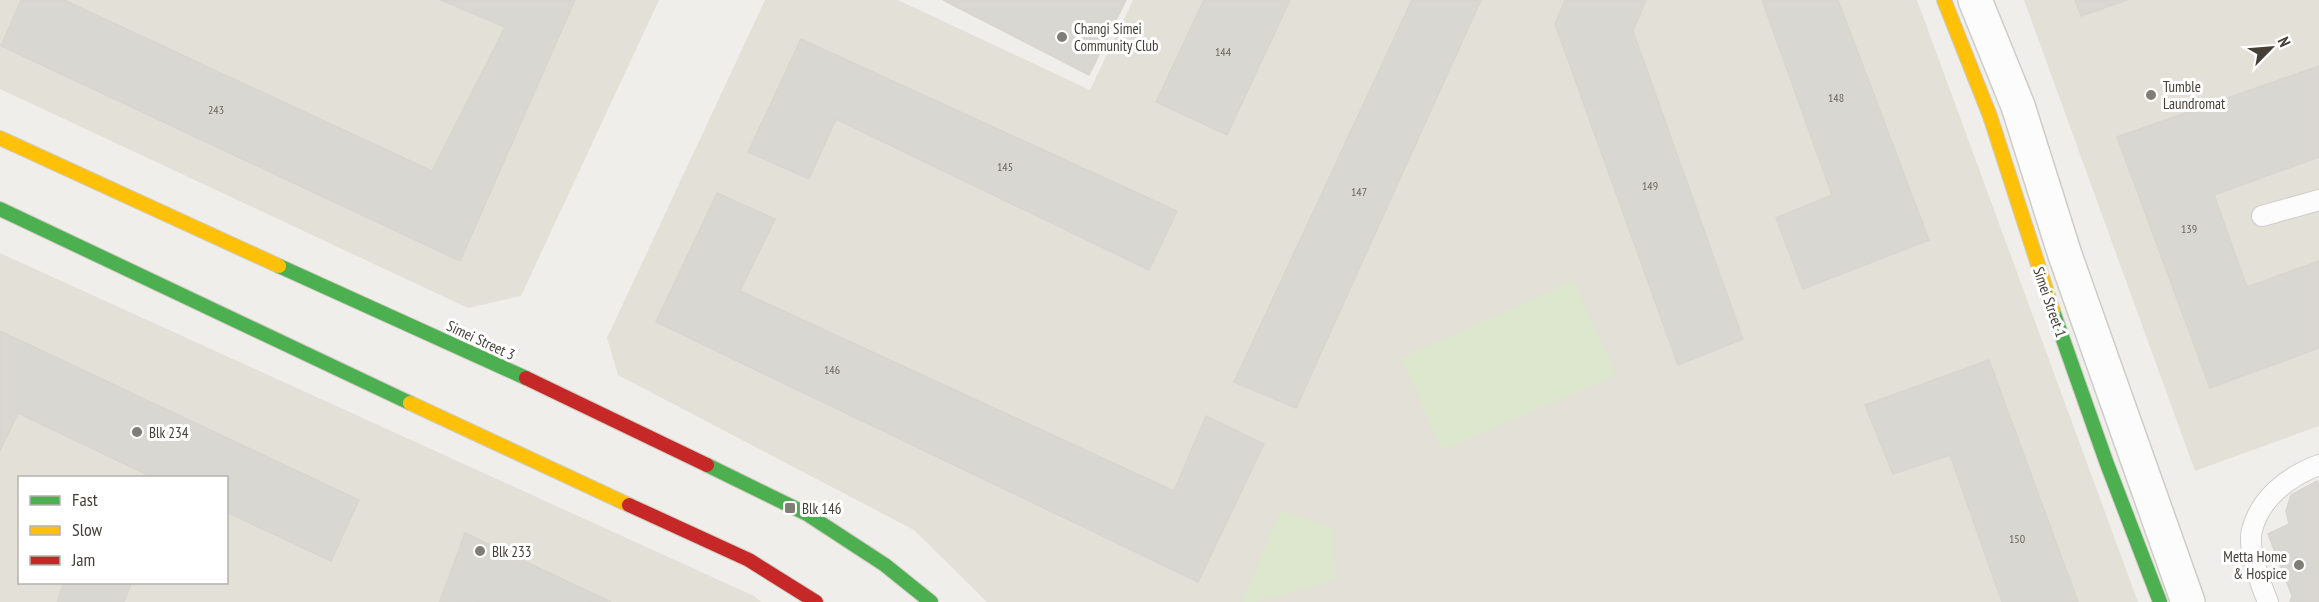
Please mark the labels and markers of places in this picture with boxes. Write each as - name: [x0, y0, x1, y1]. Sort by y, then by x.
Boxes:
- place label: Changi Simei Community Club: [1074, 19, 1159, 55]
- marker: Changi Simei Community Club: [1055, 30, 1069, 44]
- place label: Tumble Laundromat: [2163, 77, 2225, 113]
- marker: Tumble Laundromat: [2144, 88, 2158, 102]
- place label: Blk 234: [149, 423, 189, 442]
- marker: Blk 234: [130, 425, 144, 439]
- place label: Blk 146: [802, 499, 842, 518]
- marker: Blk 146: [783, 501, 797, 515]
- place label: Blk 233: [492, 542, 531, 561]
- marker: Blk 233: [473, 544, 487, 558]
- place label: Metta Home & Hospice: [2223, 547, 2287, 583]
- marker: Metta Home & Hospice: [2292, 558, 2306, 572]

